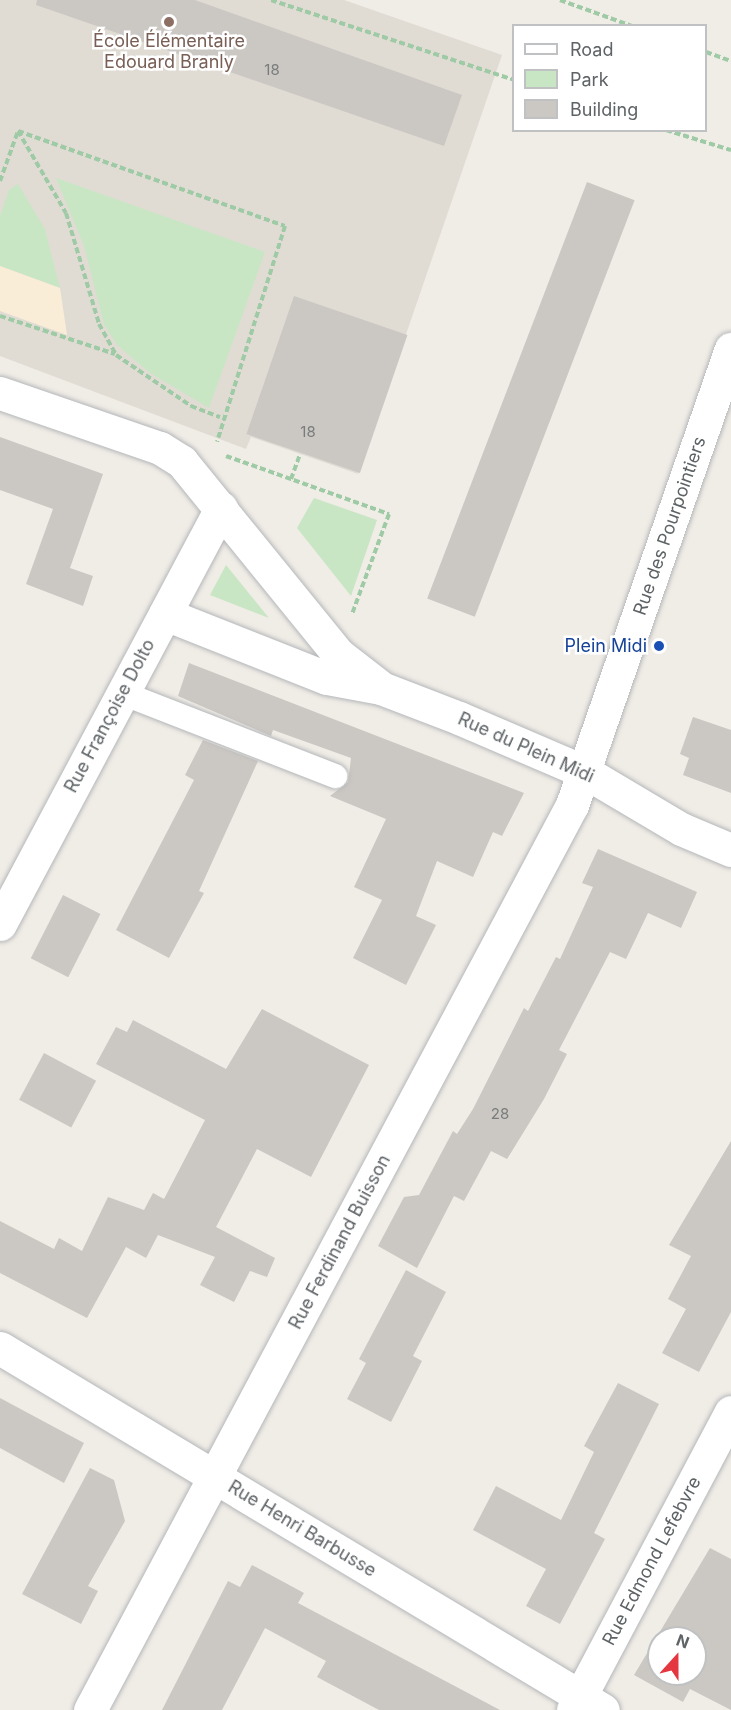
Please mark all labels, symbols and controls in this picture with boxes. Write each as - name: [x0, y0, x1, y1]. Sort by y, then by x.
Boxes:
- marker: École Élémentaire Edouard Branly: [162, 15, 176, 29]
- legend: [512, 24, 707, 132]
- place label: École Élémentaire Edouard Branly: [93, 31, 245, 74]
- text: Road: [570, 39, 613, 60]
- house number: 18: [264, 61, 280, 79]
- text: Park: [570, 69, 609, 90]
- text: Building: [570, 99, 638, 120]
- house number: 18: [300, 423, 316, 441]
- street label: Rue des Pourpointiers: [629, 434, 711, 618]
- place label: Plein Midi: [565, 635, 647, 657]
- street label: Rue Françoise Dolto: [60, 636, 160, 796]
- marker: Plein Midi: [652, 639, 666, 653]
- street label: Rue du Plein Midi: [454, 708, 598, 788]
- house number: 28: [491, 1105, 509, 1123]
- street label: Rue Ferdinand Buisson: [285, 1151, 395, 1333]
- street label: Rue Edmond Lefebvre: [598, 1473, 706, 1649]
- street label: Rue Henri Barbusse: [224, 1476, 380, 1582]
- north arrow: [647, 1626, 707, 1686]
- text: N: [673, 1630, 692, 1653]

